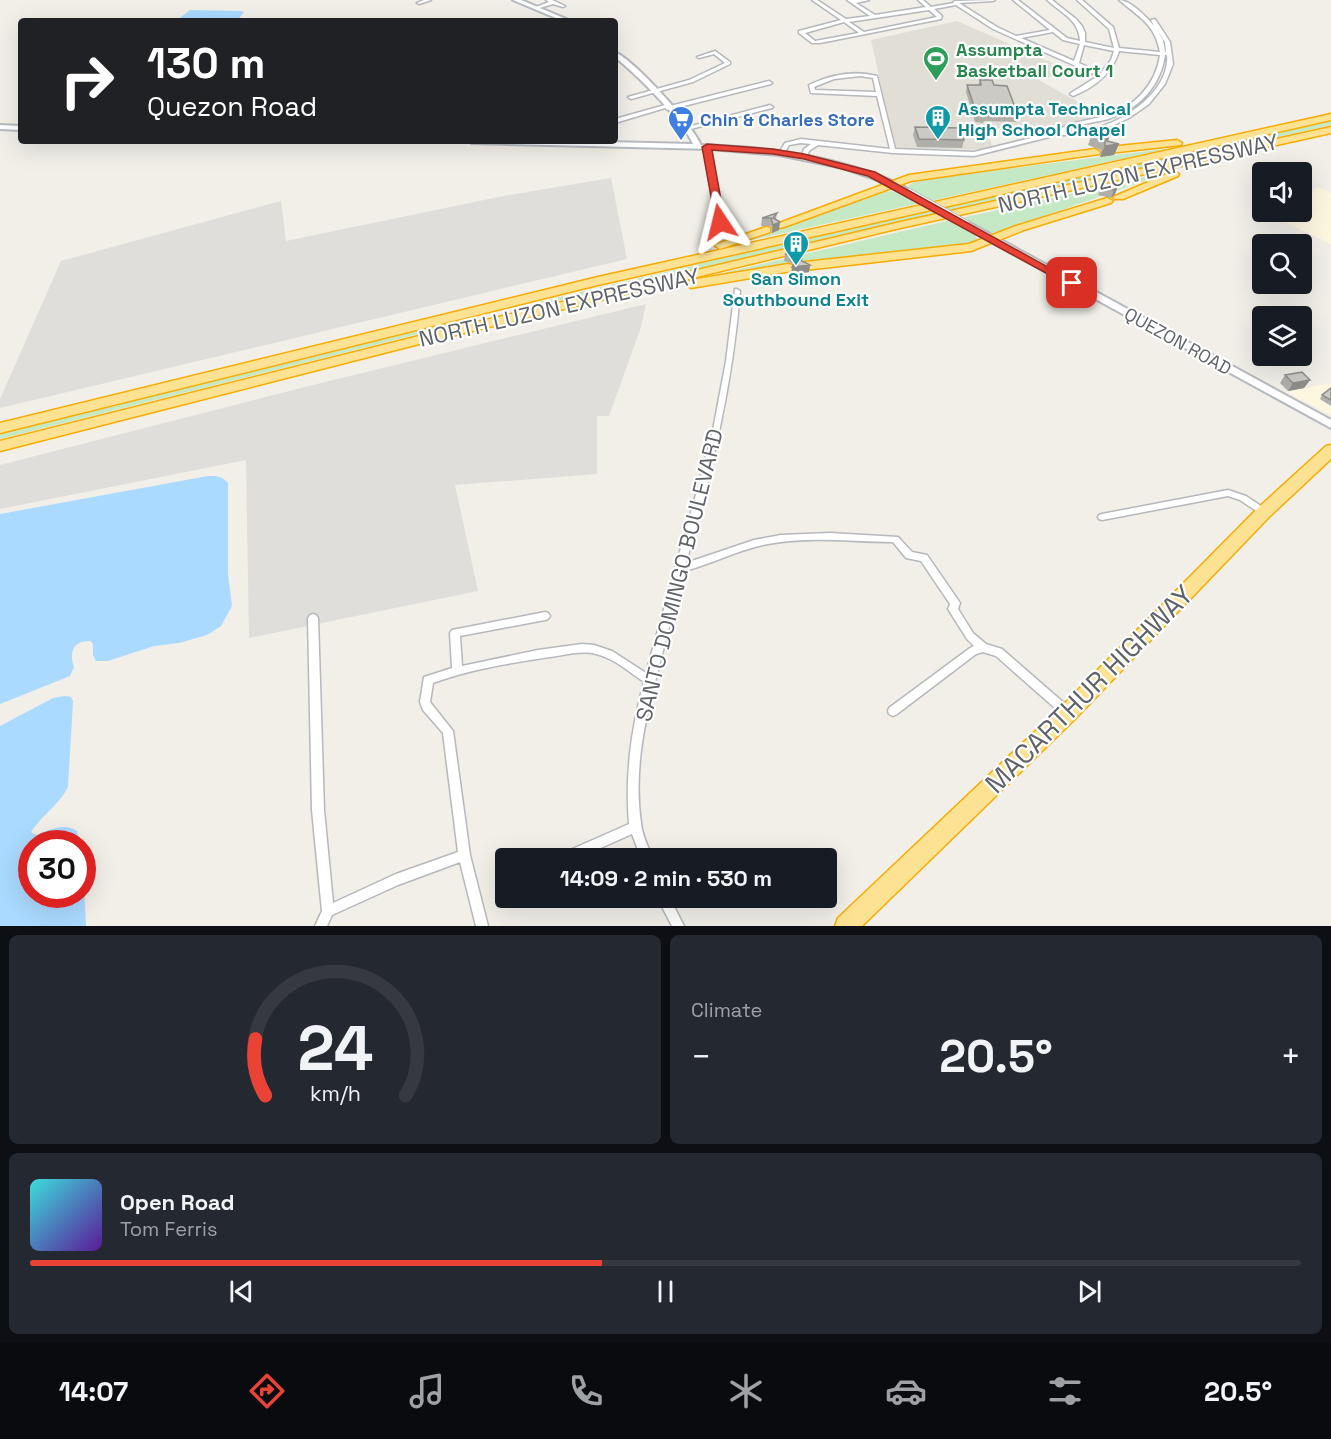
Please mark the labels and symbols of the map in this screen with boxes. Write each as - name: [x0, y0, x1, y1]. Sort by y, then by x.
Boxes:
- place label: Assumpta Basketball Court 1: [956, 38, 1113, 82]
- sports icon: Assumpta Basketball Court 1: [921, 44, 951, 82]
- place label: Assumpta Technical High School Chapel: [958, 97, 1131, 141]
- building icon: Assumpta Technical High School Chapel: [923, 103, 953, 141]
- supermarket icon: Chin & Charles Store: [666, 104, 696, 142]
- place label: Chin & Charles Store: [700, 108, 875, 131]
- street label: NORTH LUZON EXPRESSWAY: [995, 127, 1281, 219]
- position arrow: [688, 190, 752, 254]
- building icon: San Simon Southbound Exit: [781, 229, 811, 267]
- pin: [1046, 257, 1097, 308]
- street label: NORTH LUZON EXPRESSWAY: [416, 261, 702, 353]
- place label: San Simon Southbound Exit: [723, 267, 869, 311]
- street label: QUEZON ROAD: [1120, 302, 1236, 380]
- street label: SANTO DOMINGO BOULEVARD: [629, 426, 729, 724]
- street label: MACARTHUR HIGHWAY: [977, 577, 1201, 801]
- speed limit sign: 30: [18, 830, 96, 908]

